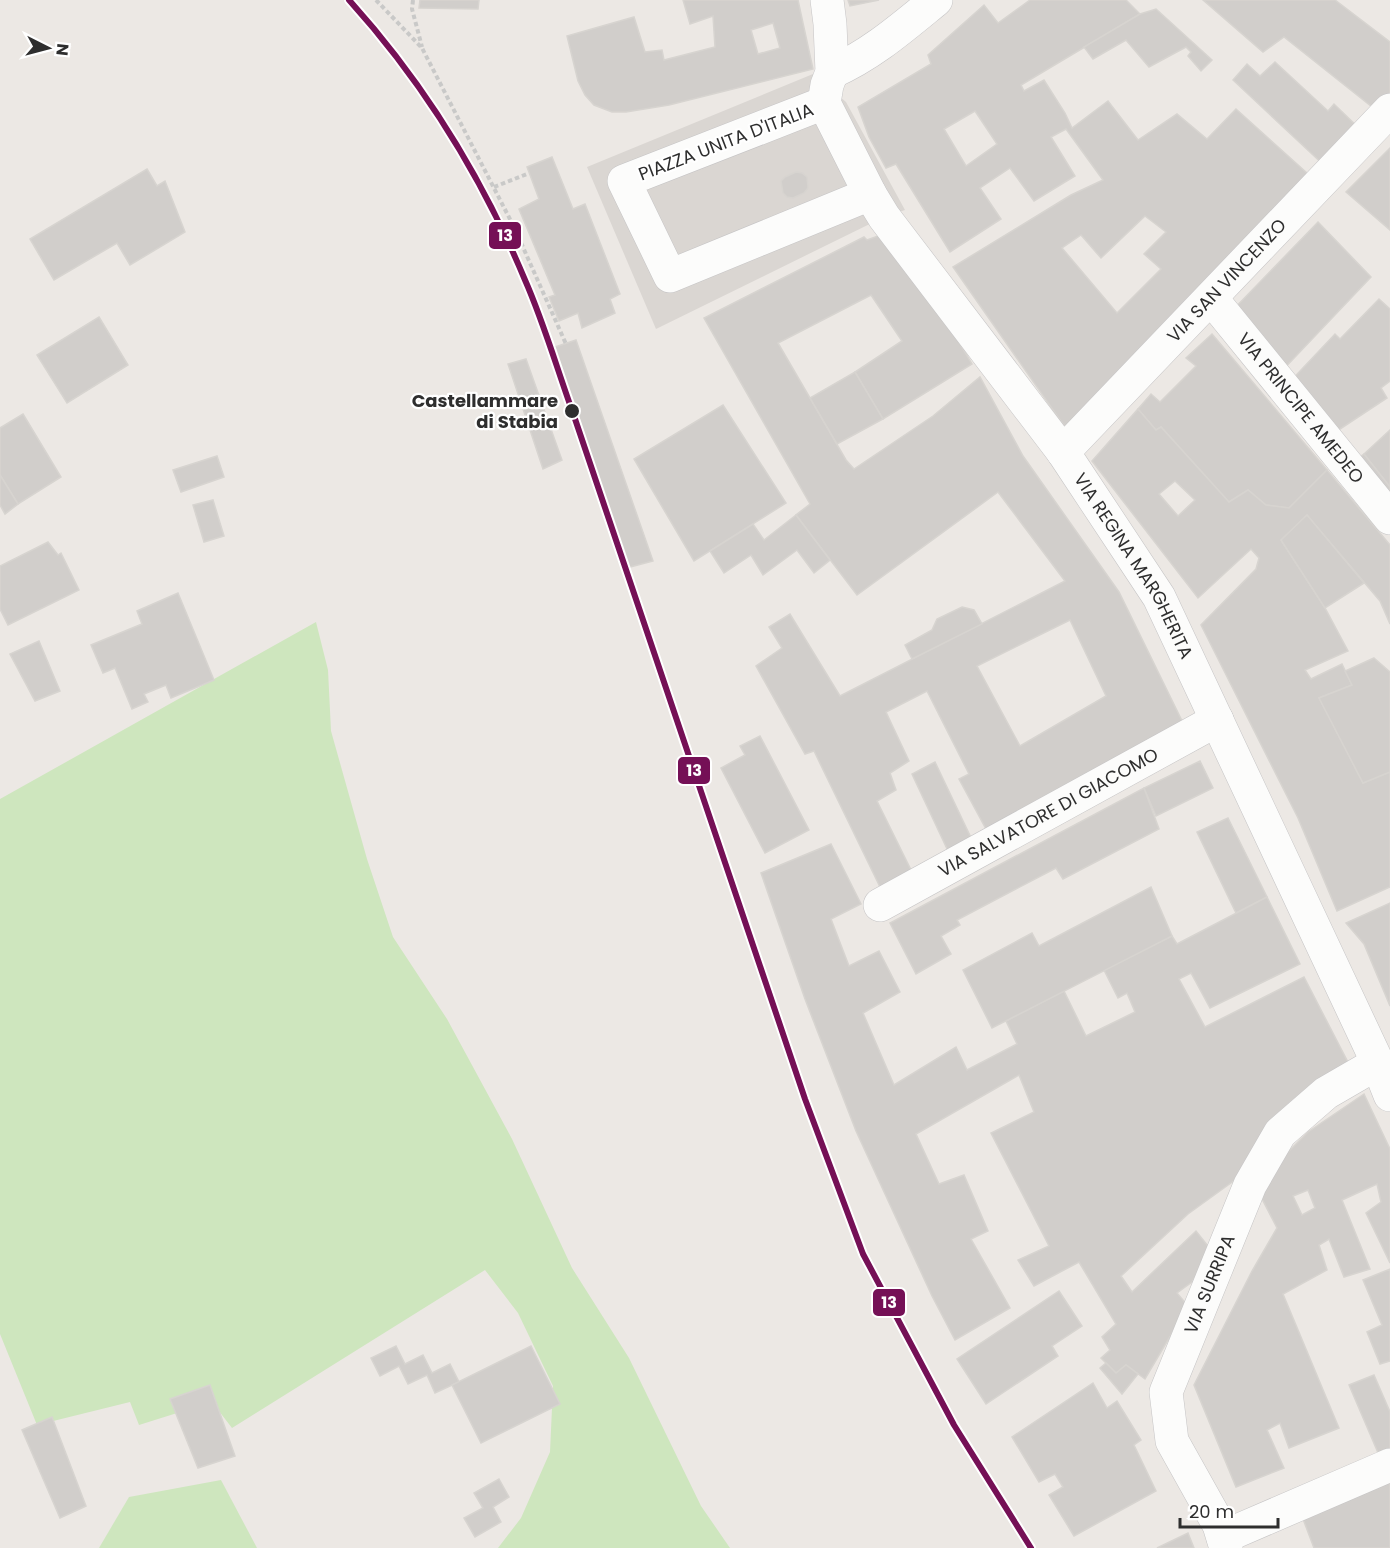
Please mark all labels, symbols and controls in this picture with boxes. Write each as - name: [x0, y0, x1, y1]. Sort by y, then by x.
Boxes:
- north arrow: [18, 18, 78, 78]
- text: N: [50, 42, 74, 57]
- street label: PIAZZA UNITA D'ITALIA: [635, 97, 817, 186]
- street label: VIA SAN VINCENZO: [1161, 213, 1292, 348]
- line badge: 13: [488, 221, 522, 250]
- text: 13: [497, 224, 513, 247]
- street label: VIA PRINCIPE AMEDEO: [1232, 327, 1370, 489]
- place label: Castellammare di Stabia: [412, 388, 558, 434]
- marker: Castellammare di Stabia: [563, 402, 581, 420]
- street label: VIA REGINA MARGHERITA: [1068, 468, 1199, 663]
- street label: VIA SALVATORE DI GIACOMO: [934, 742, 1163, 883]
- line badge: 13: [677, 756, 711, 785]
- text: 13: [686, 759, 702, 782]
- street label: VIA SURRIPA: [1178, 1231, 1241, 1337]
- line badge: 13: [872, 1288, 906, 1317]
- text: 13: [881, 1291, 897, 1314]
- scale bar: [1180, 1491, 1278, 1529]
- text: 20 m: [1189, 1499, 1234, 1524]

